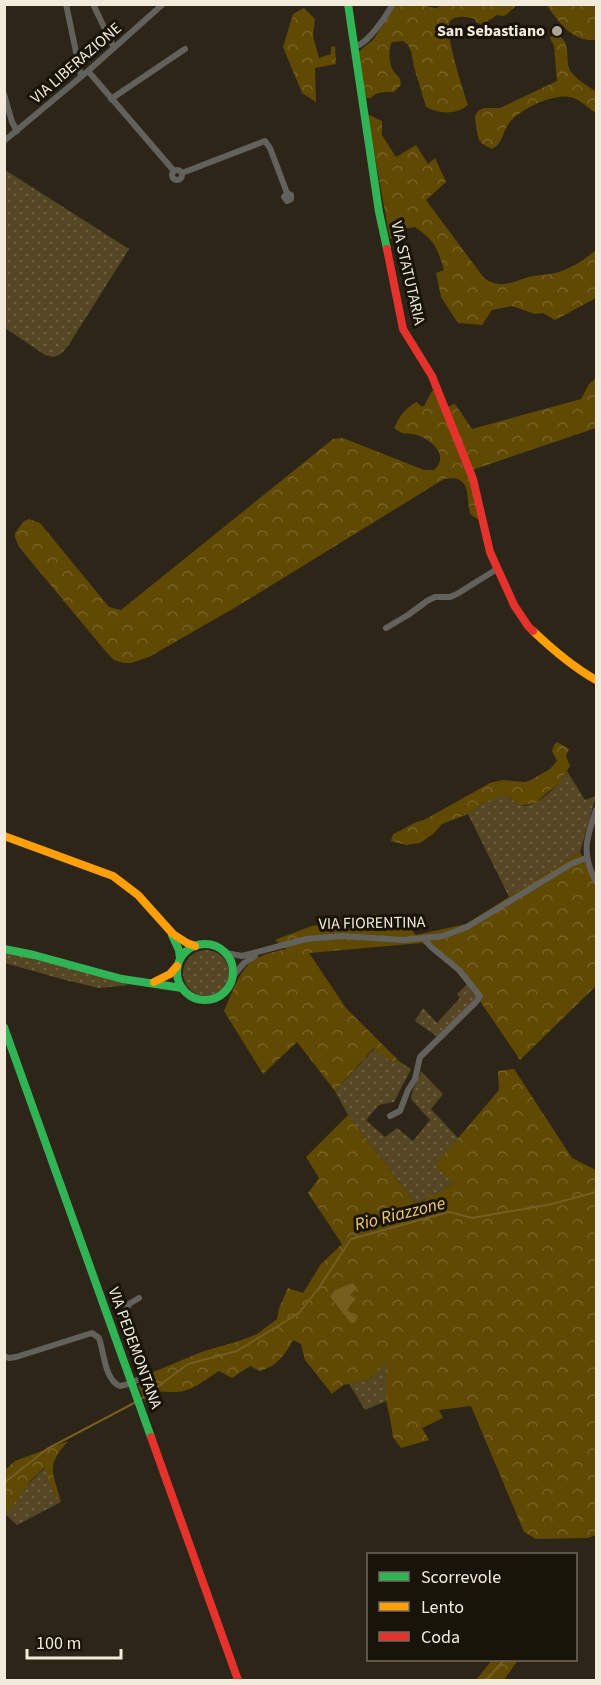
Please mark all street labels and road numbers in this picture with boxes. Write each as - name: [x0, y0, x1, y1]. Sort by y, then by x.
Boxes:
- street label: VIA LIBERAZIONE: [26, 17, 126, 109]
- street label: VIA STATUTARIA: [385, 219, 431, 327]
- street label: VIA FIORENTINA: [318, 911, 426, 935]
- street label: VIA PEDEMONTANA: [103, 1284, 167, 1412]

